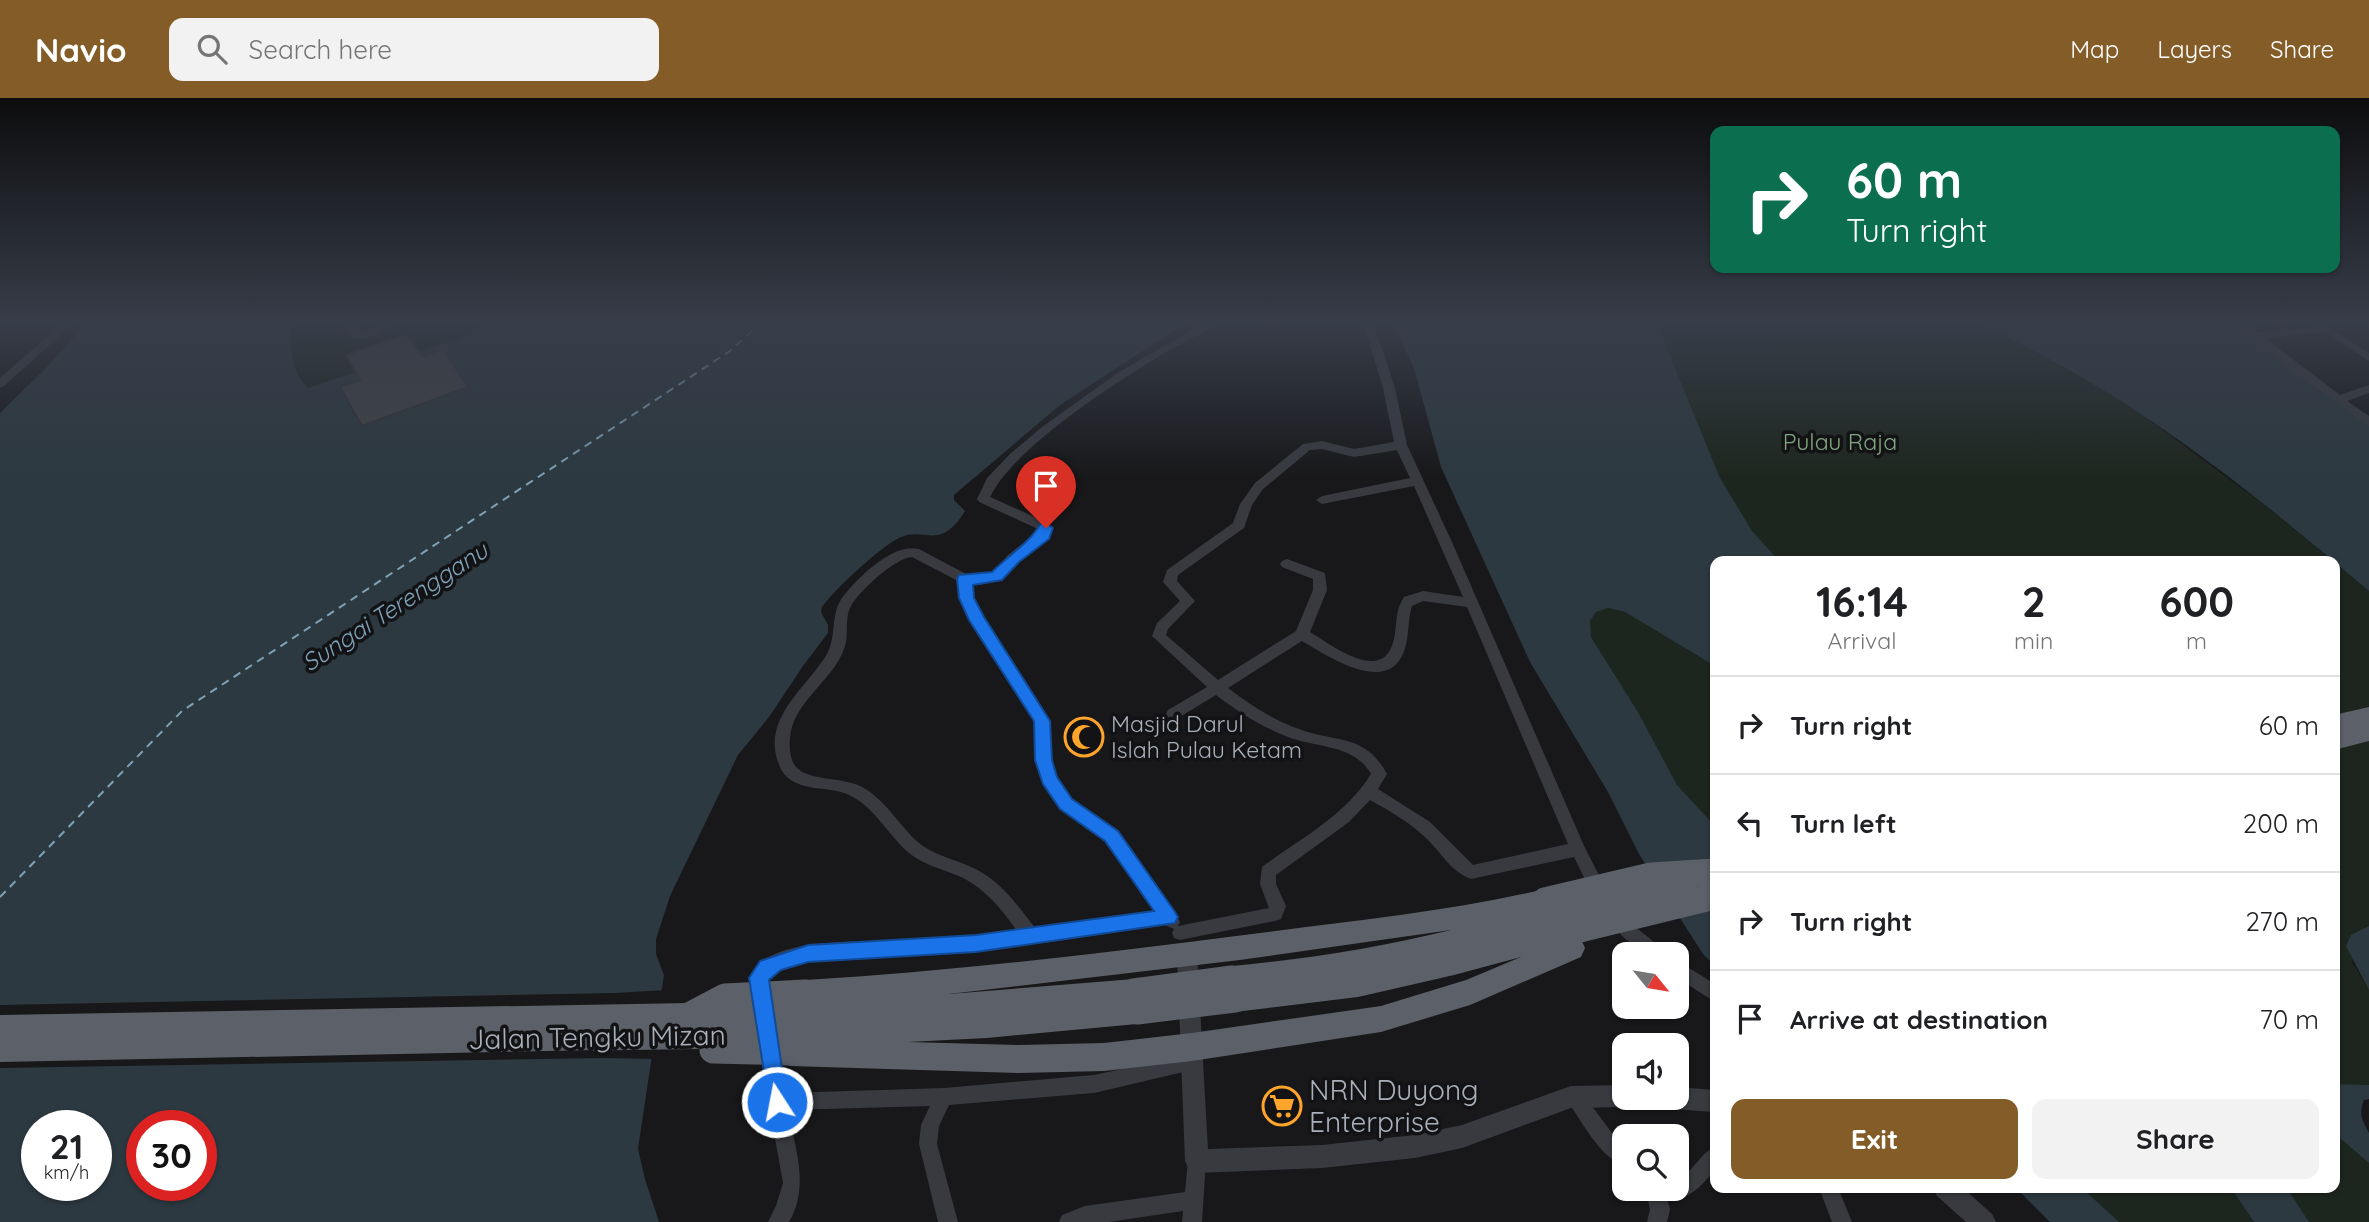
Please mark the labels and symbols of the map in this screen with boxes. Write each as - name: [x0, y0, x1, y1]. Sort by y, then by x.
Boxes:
- park label: Pulau Raja: [1783, 427, 1897, 456]
- pin: [1016, 456, 1076, 528]
- water label: Sungai Terengganu: [296, 534, 494, 677]
- place label: Masjid Darul Islah Pulau Ketam: [1111, 709, 1302, 764]
- mosque icon: Masjid Darul Islah Pulau Ketam: [1063, 716, 1105, 758]
- north arrow: [1612, 942, 1689, 1018]
- street label: Jalan Tengku Mizan: [468, 1017, 726, 1056]
- position arrow: [740, 1065, 814, 1139]
- place label: NRN Duyong Enterprise: [1309, 1072, 1479, 1139]
- supermarket icon: NRN Duyong Enterprise: [1261, 1085, 1303, 1127]
- speed limit sign: 30: [126, 1110, 217, 1201]

